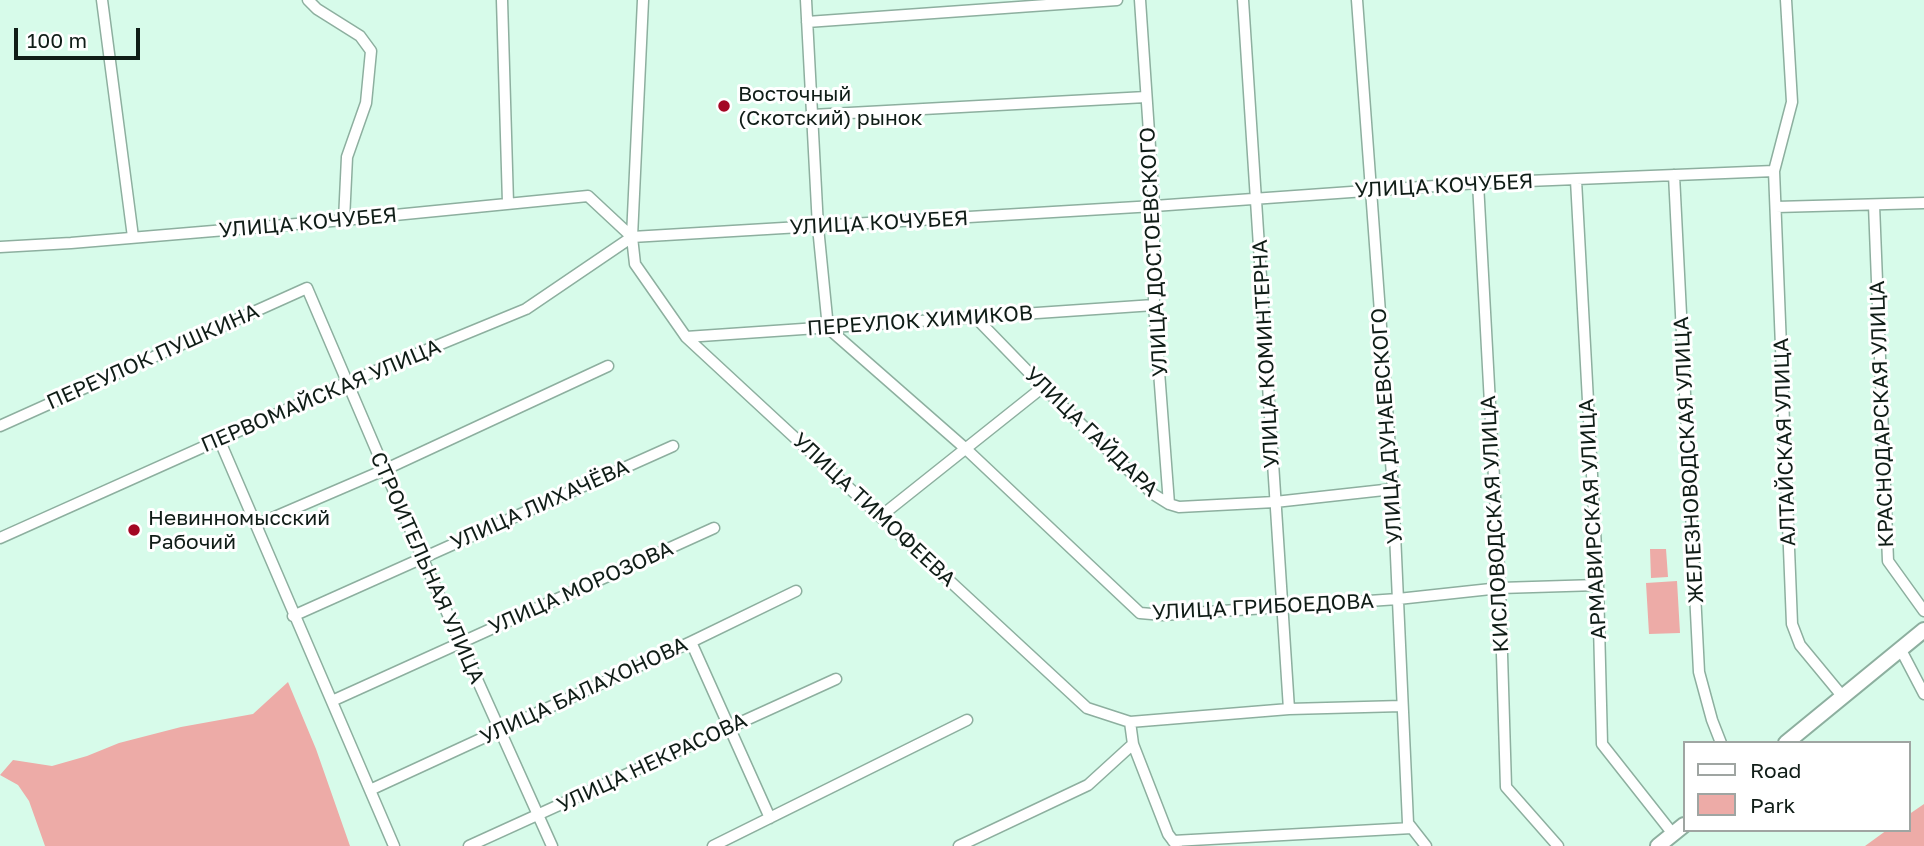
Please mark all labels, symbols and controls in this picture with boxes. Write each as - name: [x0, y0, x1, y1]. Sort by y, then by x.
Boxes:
- scale bar: [18, 14, 144, 58]
- text: 100 m: [27, 27, 87, 53]
- place label: Восточный (Скотский) рынок: [738, 81, 922, 131]
- marker: Восточный (Скотский) рынок: [716, 98, 732, 114]
- street label: УЛИЦА ДОСТОЕВСКОГО: [1135, 126, 1173, 378]
- street label: УЛИЦА КОЧУБЕЯ: [1354, 169, 1534, 203]
- street label: УЛИЦА КОЧУБЕЯ: [218, 203, 398, 243]
- street label: УЛИЦА КОЧУБЕЯ: [789, 206, 969, 240]
- street label: УЛИЦА КОМИНТЕРНА: [1247, 239, 1285, 469]
- street label: КРАСНОДАРСКАЯ УЛИЦА: [1865, 280, 1899, 548]
- street label: ПЕРЕУЛОК ПУШКИНА: [43, 299, 263, 415]
- street label: ПЕРЕУЛОК ХИМИКОВ: [806, 301, 1034, 341]
- street label: УЛИЦА ДУНАЕВСКОГО: [1366, 307, 1408, 545]
- street label: ЖЕЛЕЗНОВОДСКАЯ УЛИЦА: [1669, 316, 1709, 604]
- street label: ПЕРВОМАЙСКАЯ УЛИЦА: [198, 334, 444, 458]
- street label: АЛТАЙСКАЯ УЛИЦА: [1769, 337, 1801, 547]
- street label: УЛИЦА ГАЙДАРА: [1019, 362, 1163, 502]
- street label: КИСЛОВОДСКАЯ УЛИЦА: [1476, 395, 1514, 653]
- street label: АРМАВИРСКАЯ УЛИЦА: [1574, 398, 1612, 640]
- street label: УЛИЦА ТИМОФЕЕВА: [787, 428, 961, 592]
- street label: СТРОИТЕЛЬНАЯ УЛИЦА: [364, 448, 490, 688]
- street label: УЛИЦА ЛИХАЧЁВА: [447, 454, 633, 556]
- place label: Невинномысский Рабочий: [148, 505, 330, 555]
- marker: Невинномысский Рабочий: [126, 522, 142, 538]
- street label: УЛИЦА МОРОЗОВА: [485, 536, 677, 640]
- street label: УЛИЦА ГРИБОЕДОВА: [1152, 589, 1374, 625]
- street label: УЛИЦА БАЛАХОНОВА: [476, 632, 692, 750]
- street label: УЛИЦА НЕКРАСОВА: [553, 708, 751, 818]
- legend: [1682, 741, 1910, 832]
- text: Road: [1750, 757, 1801, 783]
- text: Park: [1750, 792, 1795, 818]

